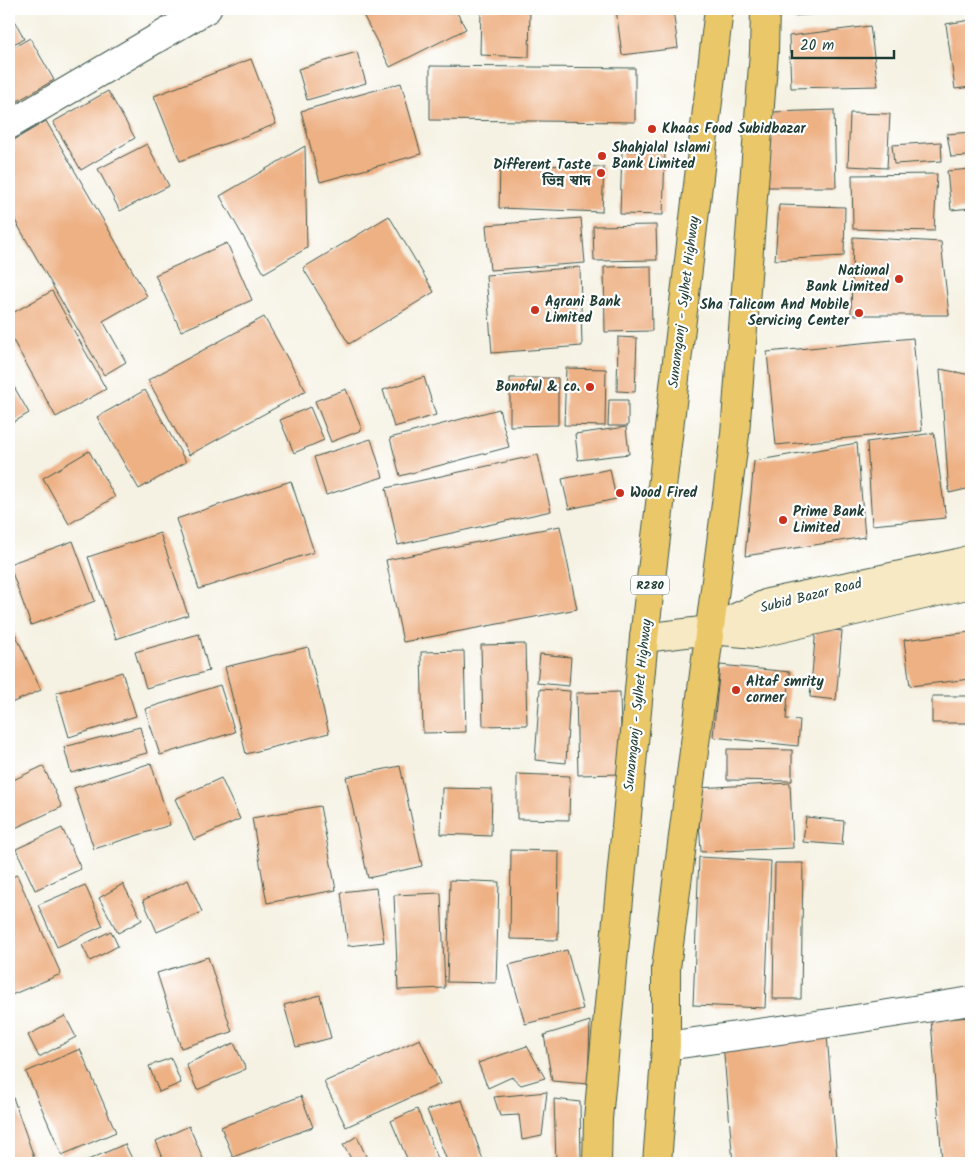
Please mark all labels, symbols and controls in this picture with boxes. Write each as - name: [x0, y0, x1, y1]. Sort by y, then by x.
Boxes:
- scale bar: [792, 28, 895, 60]
- text: 20 m: [800, 34, 834, 58]
- place label: Khaas Food Subidbazar: [662, 118, 806, 140]
- marker: Khaas Food Subidbazar: [646, 123, 658, 135]
- place label: Shahjalal Islami Bank Limited: [612, 137, 711, 175]
- marker: Shahjalal Islami Bank Limited: [596, 150, 608, 162]
- place label: Different Taste ভিন্ন স্বাদ: [493, 154, 592, 192]
- marker: Different Taste ভিন্ন স্বাদ: [595, 167, 607, 179]
- street label: Sunamganj - Sylhet Highway: [663, 214, 706, 389]
- place label: National Bank Limited: [806, 260, 889, 298]
- marker: National Bank Limited: [893, 273, 905, 285]
- place label: Agrani Bank Limited: [545, 291, 621, 329]
- place label: Sha Talicom And Mobile Servicing Center: [700, 294, 850, 332]
- marker: Agrani Bank Limited: [529, 304, 541, 316]
- marker: Sha Talicom And Mobile Servicing Center: [853, 307, 865, 319]
- place label: Bonoful & co.: [496, 376, 580, 398]
- marker: Bonoful & co.: [584, 381, 596, 393]
- place label: Wood Fired: [630, 482, 698, 504]
- marker: Wood Fired: [614, 487, 626, 499]
- place label: Prime Bank Limited: [793, 501, 865, 539]
- marker: Prime Bank Limited: [777, 514, 789, 526]
- street label: Subid Bazar Road: [758, 573, 865, 619]
- road number: R280: [631, 576, 669, 594]
- street label: Sunamganj - Sylhet Highway: [618, 617, 658, 792]
- place label: Altaf smrity corner: [746, 671, 825, 709]
- marker: Altaf smrity corner: [730, 684, 742, 696]

